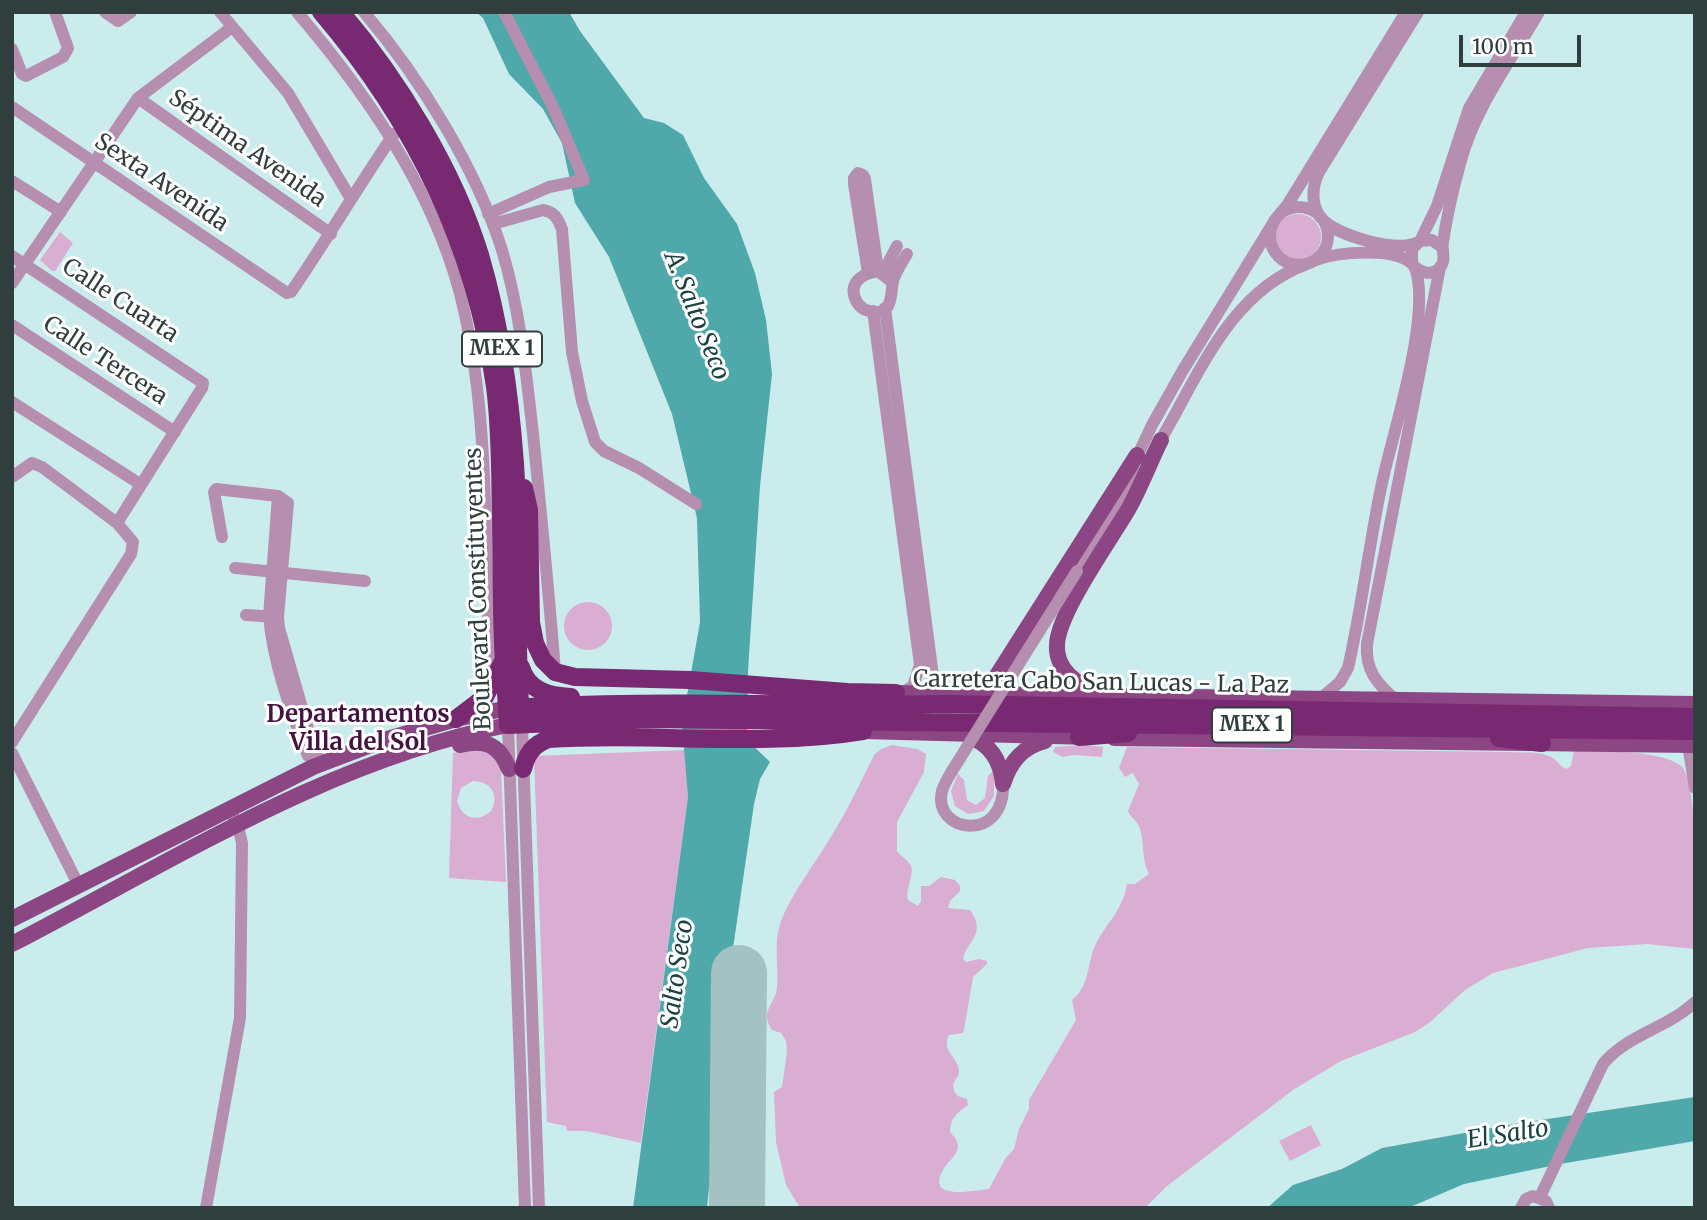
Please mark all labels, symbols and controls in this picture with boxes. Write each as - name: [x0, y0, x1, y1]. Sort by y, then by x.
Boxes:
- scale bar: [1462, 21, 1584, 65]
- text: 100 m: [1472, 33, 1534, 60]
- street label: Séptima Avenida: [163, 84, 331, 214]
- street label: Sexta Avenida: [89, 128, 233, 238]
- water label: A. Salto Seco: [657, 248, 735, 384]
- street label: Calle Cuarta: [57, 253, 183, 349]
- street label: Calle Tercera: [38, 311, 172, 411]
- road number: MEX 1: [462, 332, 542, 366]
- street label: Boulevard Constituyentes: [460, 447, 498, 731]
- street label: Carretera Cabo San Lucas - La Paz: [913, 666, 1289, 700]
- district label: Departamentos Villa del Sol: [266, 701, 450, 757]
- road number: MEX 1: [1212, 708, 1292, 742]
- water label: Salto Seco: [656, 918, 700, 1030]
- water label: El Salto: [1465, 1114, 1551, 1156]

